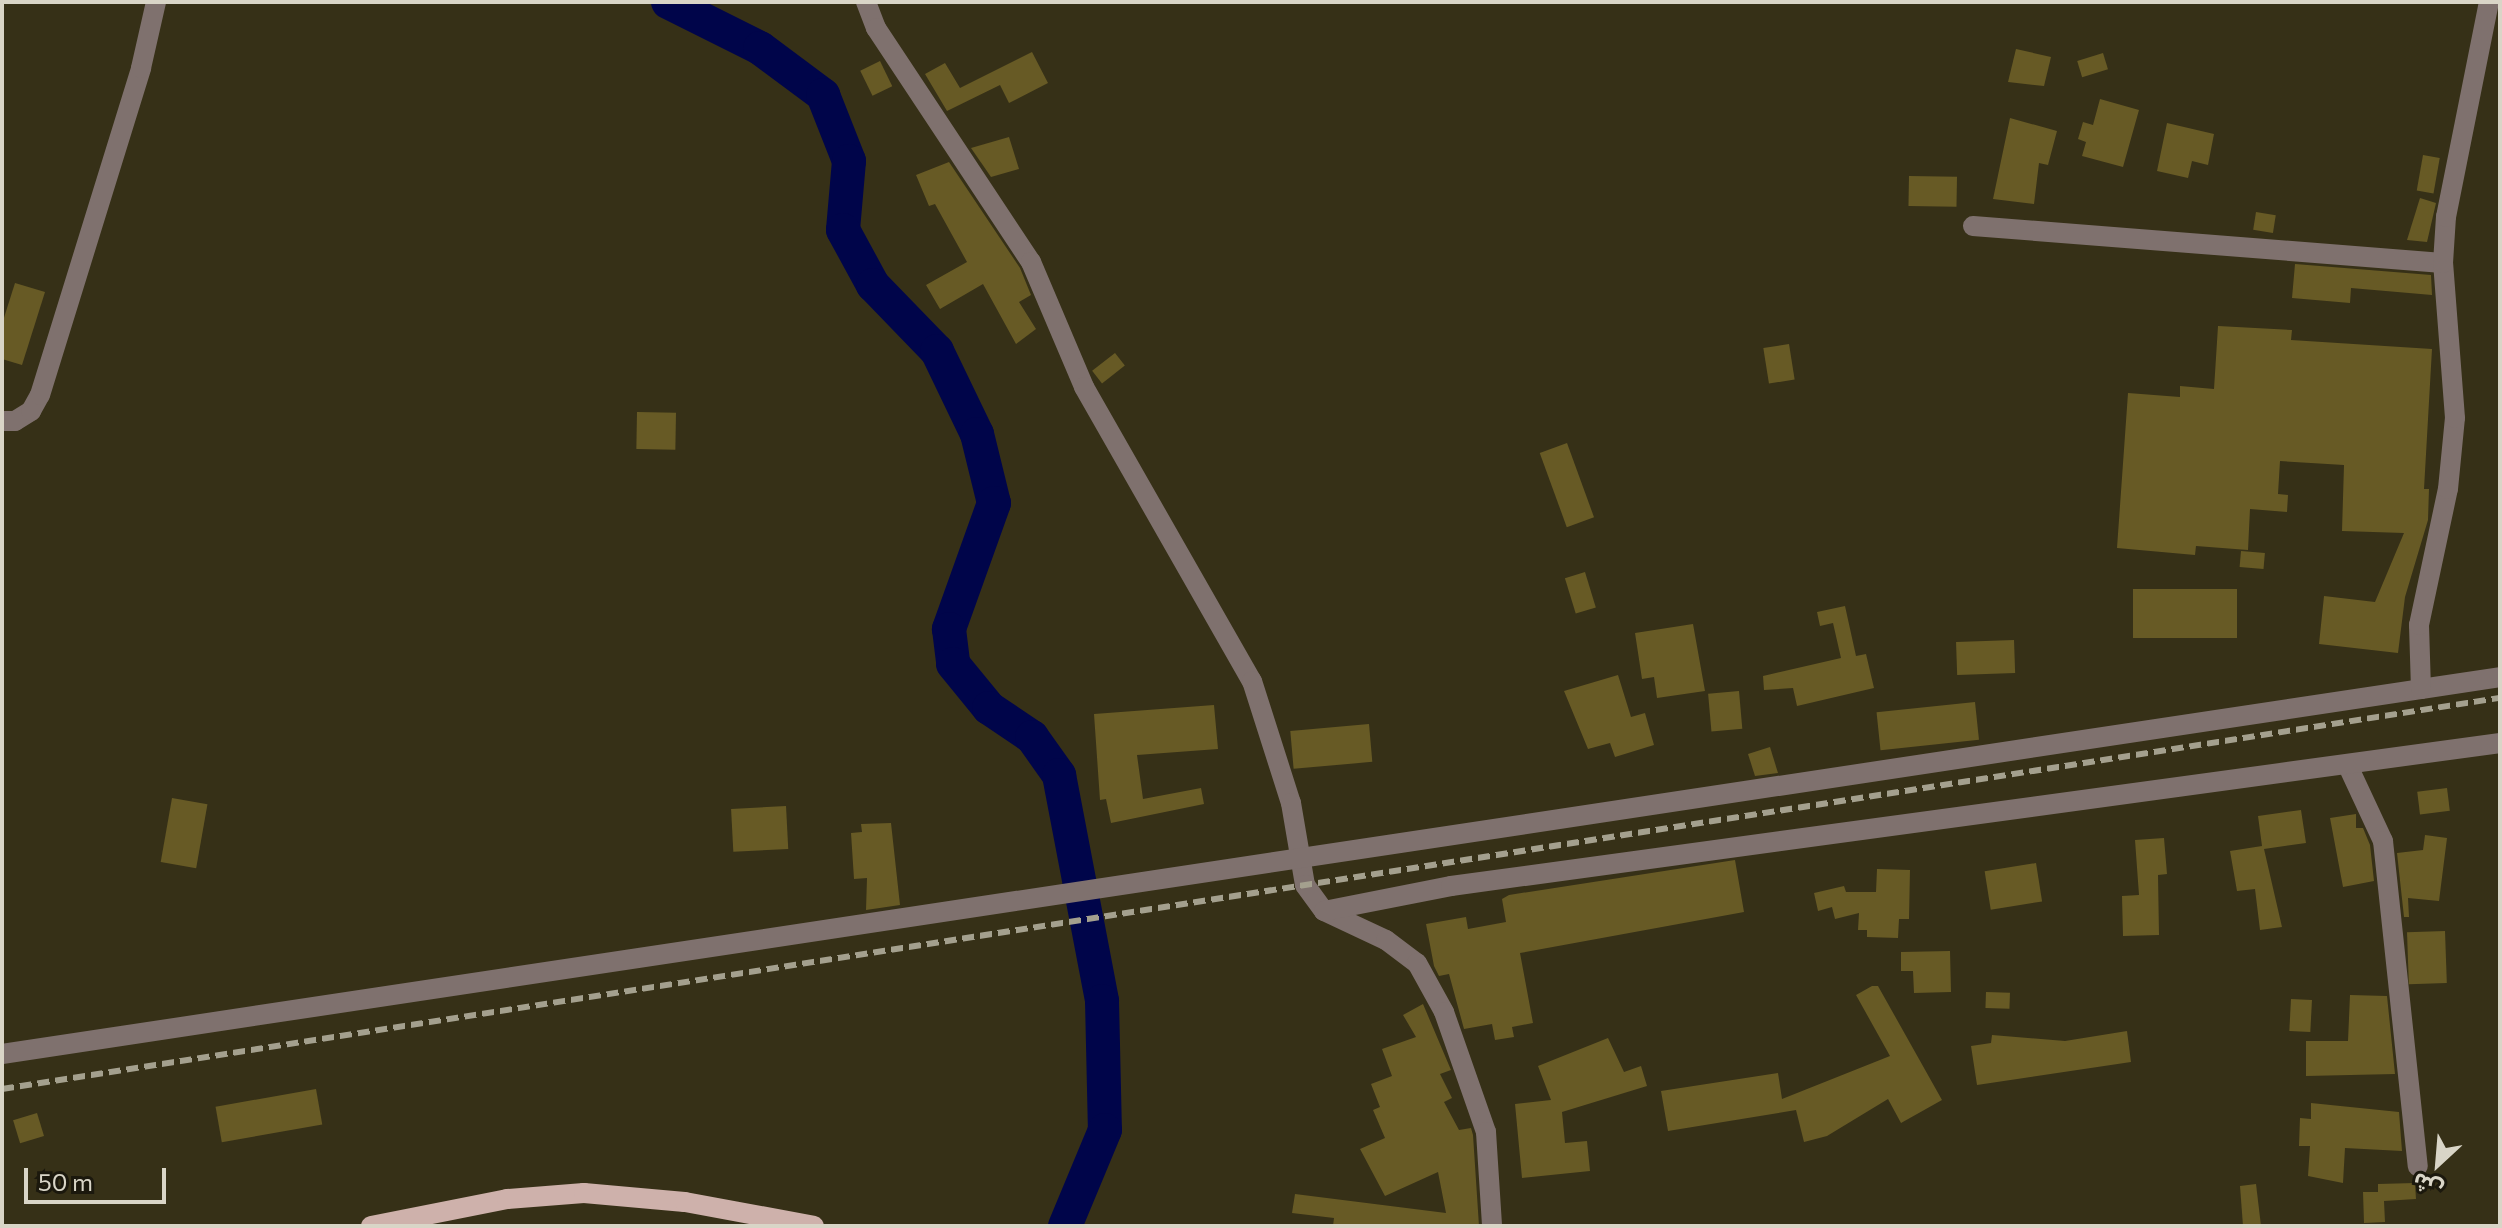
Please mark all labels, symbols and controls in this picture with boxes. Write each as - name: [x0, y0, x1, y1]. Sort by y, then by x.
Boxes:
- north arrow: [2398, 1124, 2478, 1204]
- scale bar: [28, 1152, 170, 1202]
- text: 50 m: [38, 1167, 93, 1196]
- text: ش: [2408, 1167, 2447, 1205]

